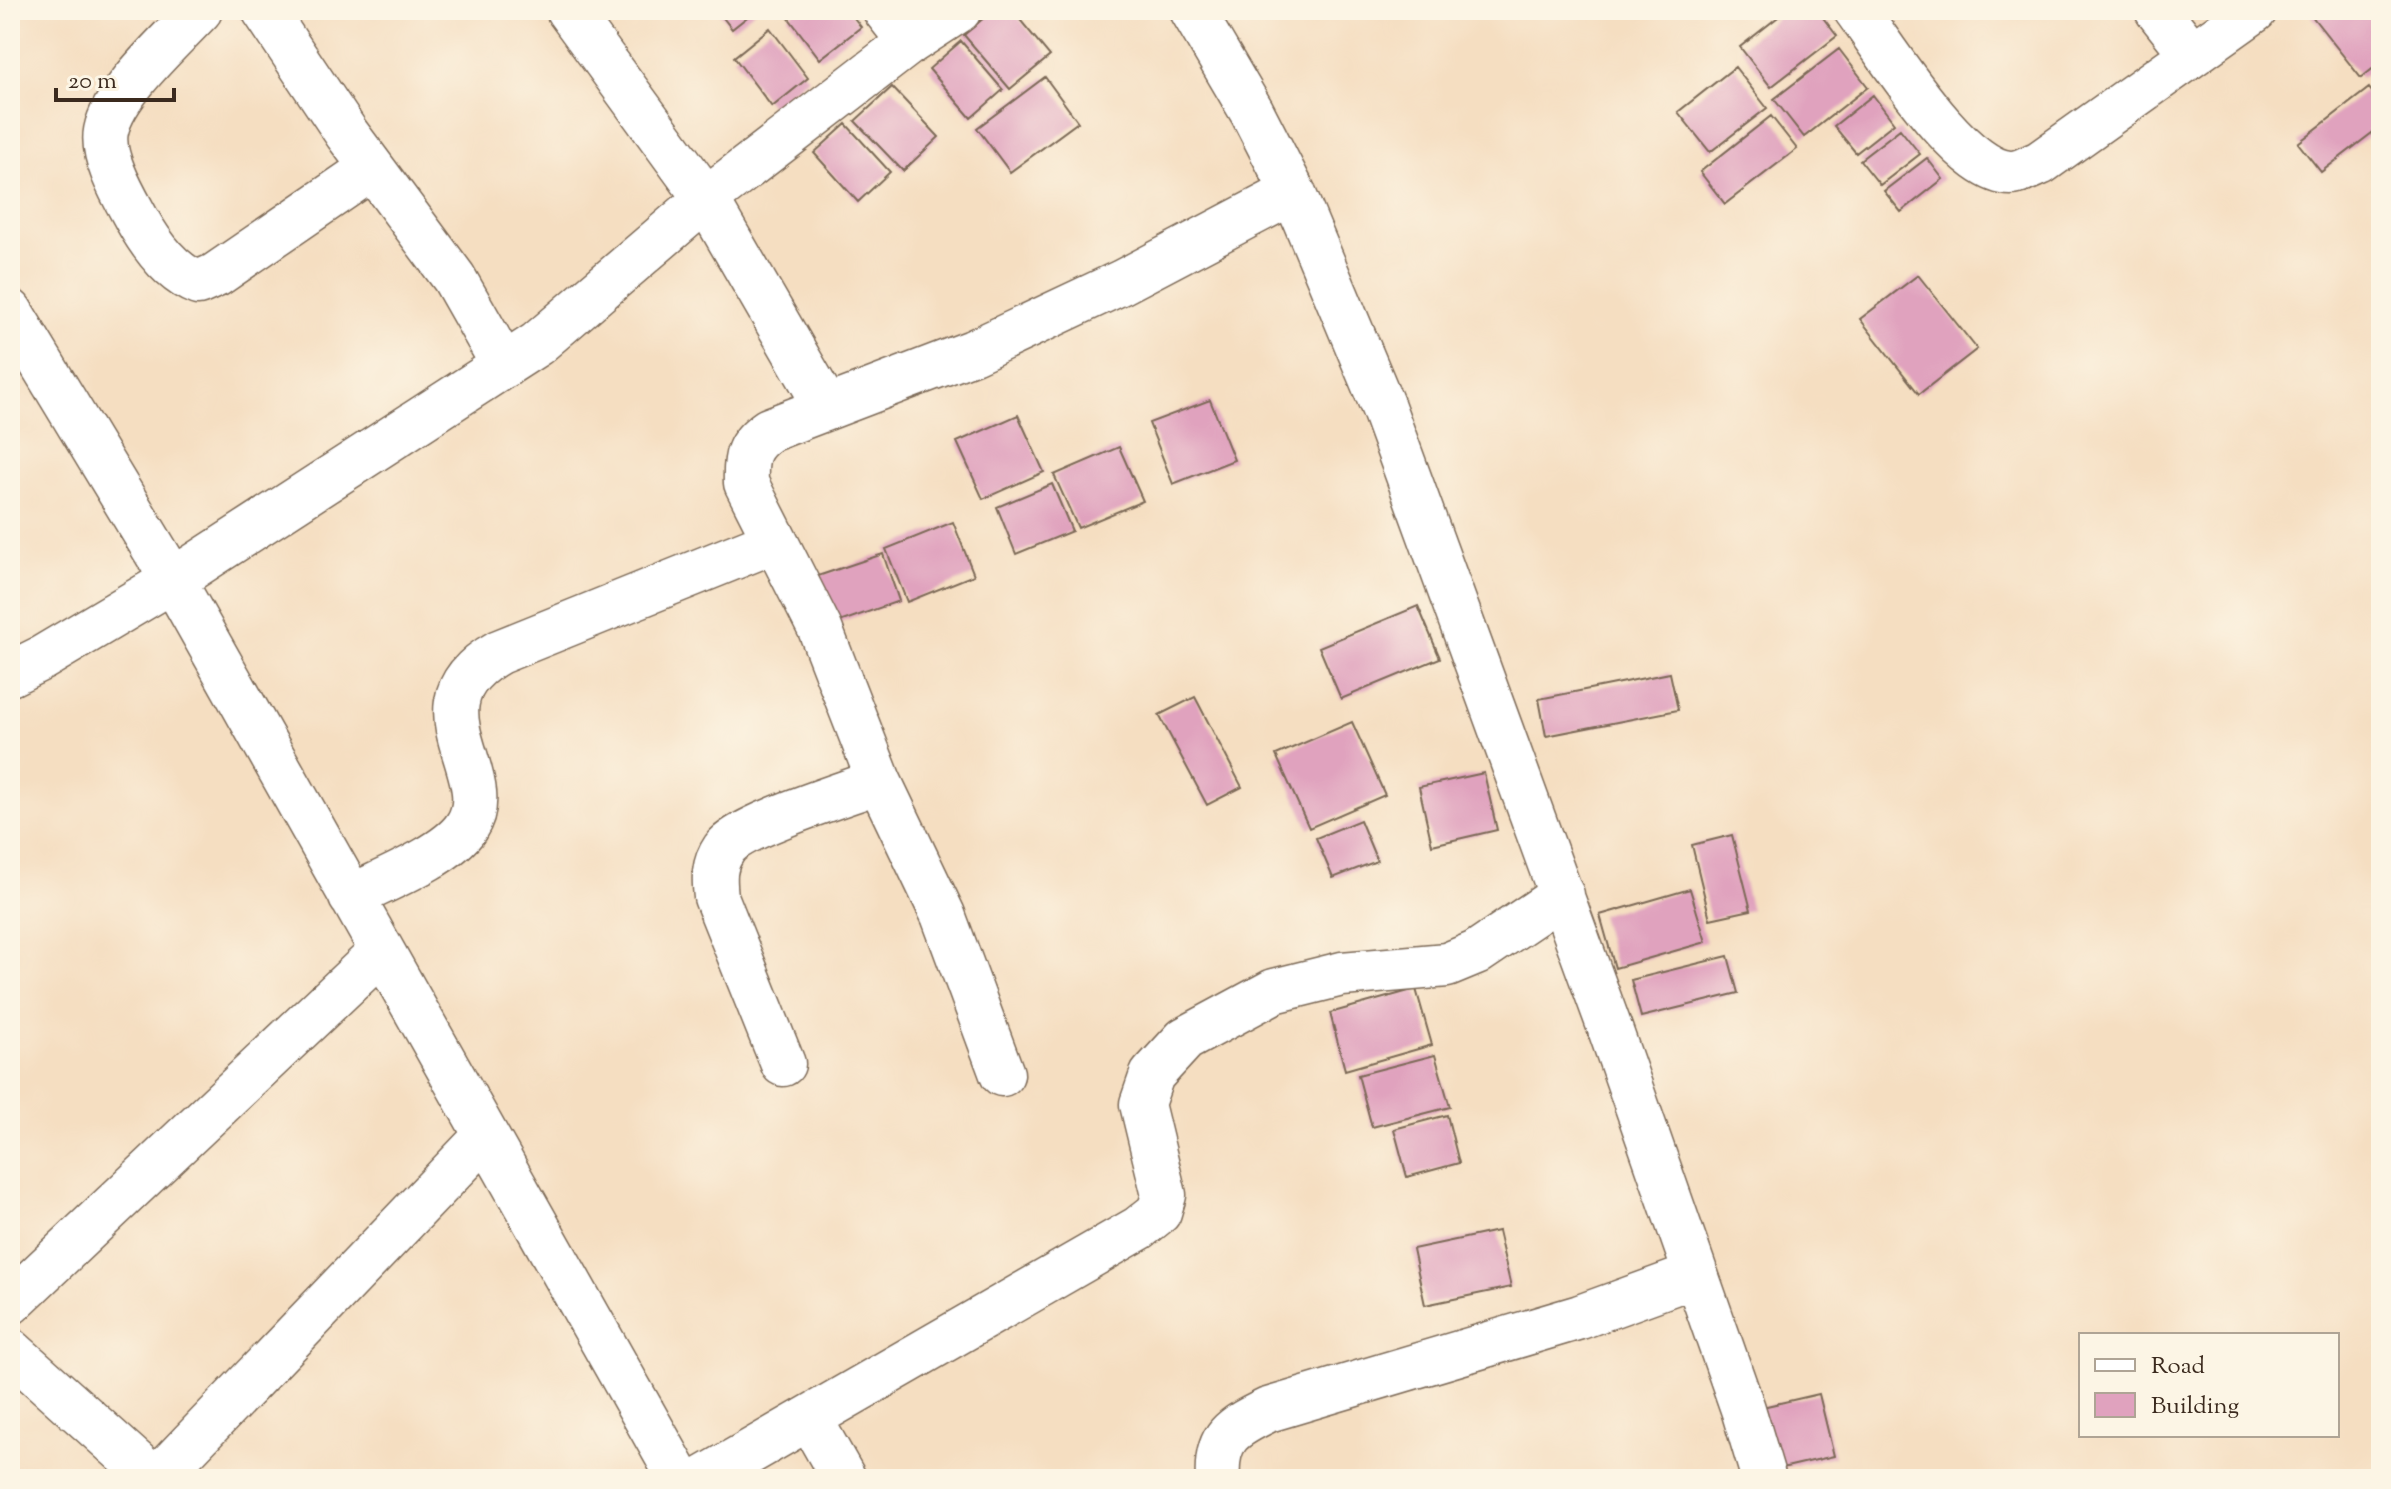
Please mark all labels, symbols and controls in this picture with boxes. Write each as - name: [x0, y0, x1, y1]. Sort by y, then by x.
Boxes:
- scale bar: [56, 52, 174, 102]
- text: 20 m: [68, 65, 117, 99]
- legend: [2079, 1333, 2339, 1437]
- text: Road: [2151, 1350, 2205, 1384]
- text: Building: [2151, 1390, 2240, 1424]

